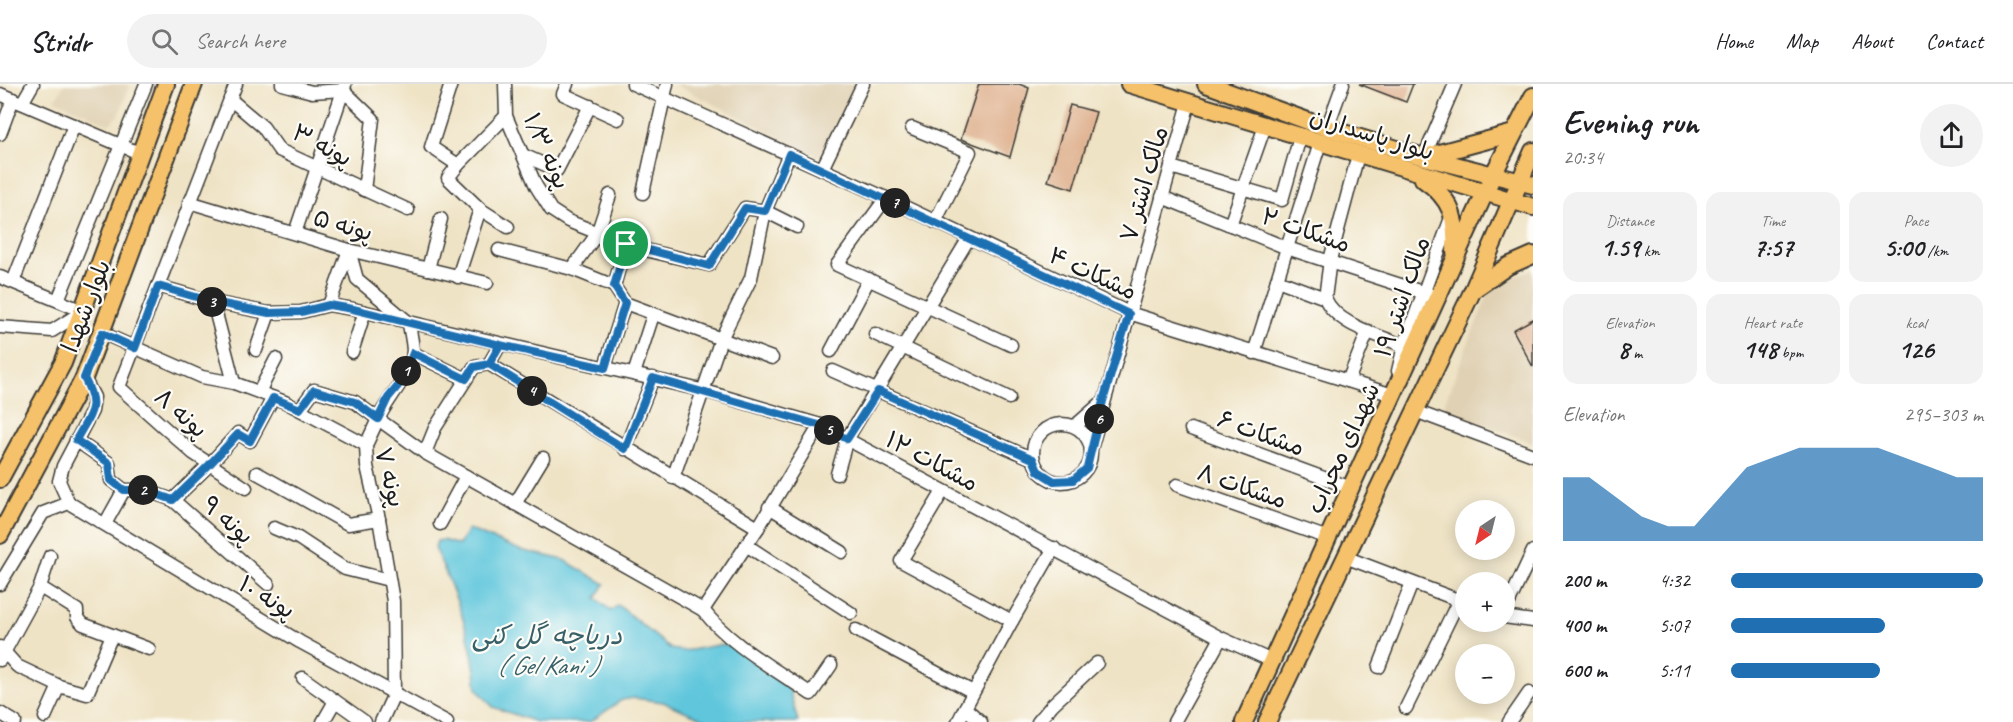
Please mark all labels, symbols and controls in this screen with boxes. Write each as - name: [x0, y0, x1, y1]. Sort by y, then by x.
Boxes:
- search box: [127, 14, 547, 68]
- text: Stridr: [30, 24, 91, 59]
- icon: search: [148, 25, 181, 58]
- text: Search here: [196, 27, 285, 55]
- text: Home: [1715, 28, 1753, 54]
- text: Map: [1786, 28, 1818, 54]
- text: About: [1851, 28, 1893, 54]
- text: Contact: [1926, 28, 1983, 54]
- street label: بلوار پاسداران: [1306, 101, 1438, 167]
- text: Evening run: [1563, 101, 1698, 143]
- button: share: [1920, 104, 1983, 167]
- street label: پونه ۱/۳: [517, 108, 577, 194]
- street label: پونه ۳: [287, 117, 357, 173]
- street label: مالک اشتر ۷: [1113, 123, 1175, 245]
- text: 20:34: [1563, 145, 1603, 170]
- pin: 7: [880, 188, 910, 218]
- text: 7: [891, 193, 899, 213]
- street label: مشکات ۲: [1258, 201, 1354, 259]
- street label: پونه ۵: [310, 202, 376, 248]
- text: Distance: [1606, 211, 1654, 231]
- text: Time: [1761, 211, 1785, 231]
- text: Pace: [1904, 211, 1928, 231]
- pin: [600, 218, 651, 269]
- icon: arrive: [609, 227, 642, 260]
- text: 1.59: [1600, 231, 1640, 264]
- text: 7:57: [1753, 231, 1793, 264]
- text: 5:00: [1884, 231, 1924, 264]
- street label: مالک اشتر ۱۹: [1367, 233, 1437, 361]
- street label: مشکات ۴: [1044, 240, 1142, 306]
- text: km: [1640, 241, 1660, 261]
- text: /km: [1924, 241, 1948, 261]
- street label: بلوار شهدا: [55, 255, 117, 357]
- pin: 3: [197, 287, 227, 317]
- text: 3: [208, 292, 216, 312]
- text: Elevation: [1605, 313, 1655, 333]
- text: Heart rate: [1744, 313, 1802, 333]
- text: kcal: [1905, 313, 1927, 333]
- text: 8: [1618, 333, 1629, 366]
- text: 148: [1743, 333, 1778, 366]
- text: 126: [1898, 333, 1934, 366]
- text: m: [1629, 343, 1642, 363]
- text: bpm: [1778, 343, 1803, 363]
- pin: 1: [391, 356, 421, 386]
- text: 1: [402, 361, 410, 381]
- pin: 4: [517, 376, 547, 406]
- street label: شهدای محراب: [1300, 378, 1386, 518]
- text: 4: [528, 381, 536, 401]
- street label: پونه ۸: [148, 382, 214, 444]
- text: Elevation: [1563, 402, 1625, 427]
- text: 295–303 m: [1904, 402, 1983, 427]
- street label: مشکات ۶: [1213, 403, 1309, 463]
- pin: 6: [1084, 404, 1114, 434]
- text: 6: [1095, 409, 1103, 429]
- pin: 5: [814, 415, 844, 445]
- text: 5: [826, 420, 832, 440]
- street label: مشکات ۱۲: [880, 424, 984, 498]
- street label: پونه ۷: [368, 444, 412, 510]
- street label: مشکات ۸: [1193, 457, 1291, 515]
- pin: 2: [128, 475, 158, 505]
- text: 2: [139, 480, 147, 500]
- street label: پونه ۹: [196, 489, 260, 551]
- north arrow: [1455, 500, 1515, 560]
- map controls: [1455, 500, 1515, 704]
- text: 200 m: [1563, 568, 1606, 593]
- text: 4:32: [1659, 568, 1690, 593]
- street label: پونه ۱۰: [233, 569, 301, 625]
- button: +: [1455, 572, 1515, 632]
- text: 400 m: [1563, 613, 1606, 638]
- text: 5:07: [1659, 613, 1690, 638]
- water label: دریاچه گل کنی ( Gel Kani ): [472, 619, 623, 682]
- button: −: [1455, 644, 1515, 704]
- text: 600 m: [1563, 658, 1607, 683]
- text: 5:11: [1659, 658, 1690, 683]

